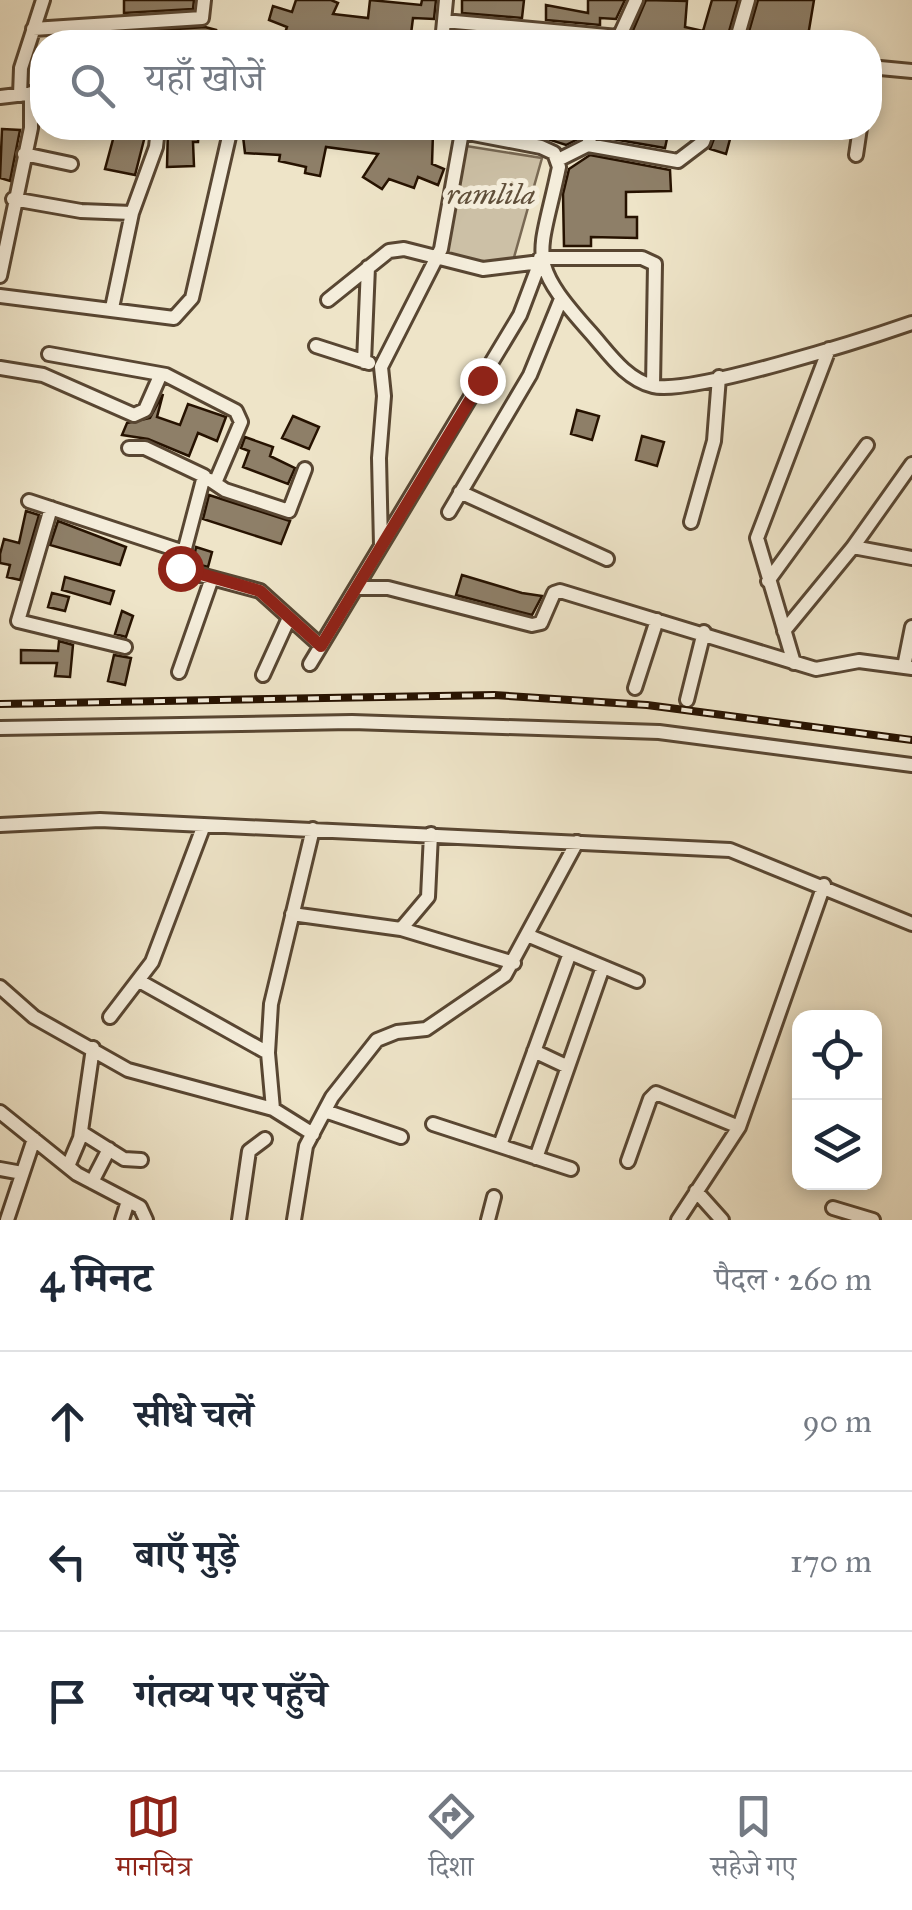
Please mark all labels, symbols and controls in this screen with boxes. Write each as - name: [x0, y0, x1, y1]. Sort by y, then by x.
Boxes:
- search box: [30, 30, 882, 140]
- text: यहाँ खोजें: [145, 55, 264, 101]
- icon: search: [65, 58, 120, 113]
- park label: ramlila: [446, 176, 536, 212]
- route end: [460, 358, 506, 404]
- route start: [158, 546, 204, 592]
- map controls: [792, 1010, 882, 1190]
- button: locate: [792, 1010, 882, 1100]
- button: layers: [792, 1100, 882, 1190]
- text: 4 मिनट: [40, 1252, 152, 1304]
- text: पैदल · 260 m: [714, 1260, 872, 1299]
- text: सीधे चलें: [135, 1391, 253, 1437]
- icon: ahead: [40, 1394, 95, 1449]
- text: 90 m: [802, 1402, 872, 1441]
- text: बाएँ मुड़ें: [135, 1531, 237, 1577]
- icon: left: [40, 1534, 95, 1589]
- text: 170 m: [790, 1542, 872, 1581]
- text: गंतव्य पर पहुँचे: [135, 1671, 327, 1717]
- icon: arrive: [40, 1674, 95, 1729]
- tab: मानचित्र: [116, 1789, 192, 1894]
- tab: दिशा: [424, 1789, 479, 1894]
- tab: सहेजे गए: [710, 1789, 796, 1894]

